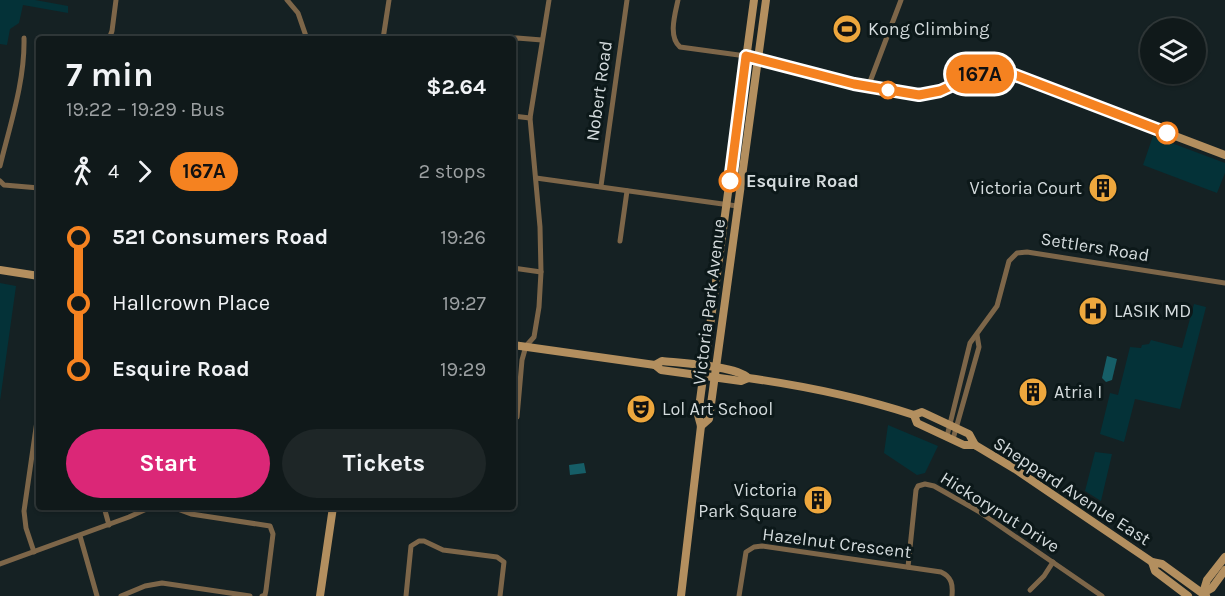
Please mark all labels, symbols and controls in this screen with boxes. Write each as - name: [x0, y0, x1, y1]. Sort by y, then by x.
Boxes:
- sports icon: Kong Climbing: [831, 13, 863, 45]
- place label: Kong Climbing: [868, 18, 989, 40]
- map controls: [1140, 18, 1206, 84]
- button: layers: [1140, 18, 1206, 84]
- street label: Nobert Road: [581, 39, 617, 143]
- line badge: 167A: [938, 54, 1022, 94]
- text: 7 min: [66, 56, 153, 94]
- text: 167A: [958, 62, 1002, 86]
- text: $2.64: [426, 74, 486, 100]
- unlabelled marker: [879, 81, 897, 99]
- text: 19:22 – 19:29 · Bus: [66, 98, 225, 121]
- unlabelled marker: [1156, 122, 1178, 144]
- icon: walk: [66, 155, 99, 188]
- icon: forward: [128, 155, 161, 188]
- text: 167A: [182, 159, 226, 183]
- text: 4: [108, 160, 119, 183]
- text: 2 stops: [419, 160, 486, 183]
- marker: Esquire Road: [719, 170, 741, 192]
- place label: Esquire Road: [746, 170, 859, 192]
- building icon: Victoria Court: [1087, 172, 1119, 204]
- place label: Victoria Court: [970, 177, 1082, 199]
- street label: Victoria Park Avenue: [688, 218, 730, 386]
- text: 521 Consumers Road: [112, 224, 328, 250]
- text: 19:26: [440, 226, 486, 249]
- street label: Settlers Road: [1039, 228, 1151, 266]
- text: Hallcrown Place: [112, 290, 270, 316]
- text: 19:27: [442, 292, 486, 315]
- hospital icon: LASIK MD: [1077, 295, 1109, 327]
- place label: LASIK MD: [1114, 300, 1191, 322]
- text: Esquire Road: [112, 356, 250, 382]
- text: 19:29: [440, 358, 486, 381]
- building icon: Atria I: [1017, 376, 1049, 408]
- place label: Atria I: [1054, 381, 1102, 403]
- theatre icon: Lol Art School: [625, 393, 657, 425]
- place label: Lol Art School: [662, 398, 773, 420]
- button: Start: [66, 429, 270, 498]
- button: Tickets: [282, 429, 486, 498]
- street label: Sheppard Avenue East: [989, 432, 1155, 550]
- street label: Hickorynut Drive: [936, 467, 1064, 557]
- place label: Victoria Park Square: [698, 479, 797, 522]
- building icon: Victoria Park Square: [802, 484, 834, 516]
- street label: Hazelnut Crescent: [761, 523, 913, 563]

